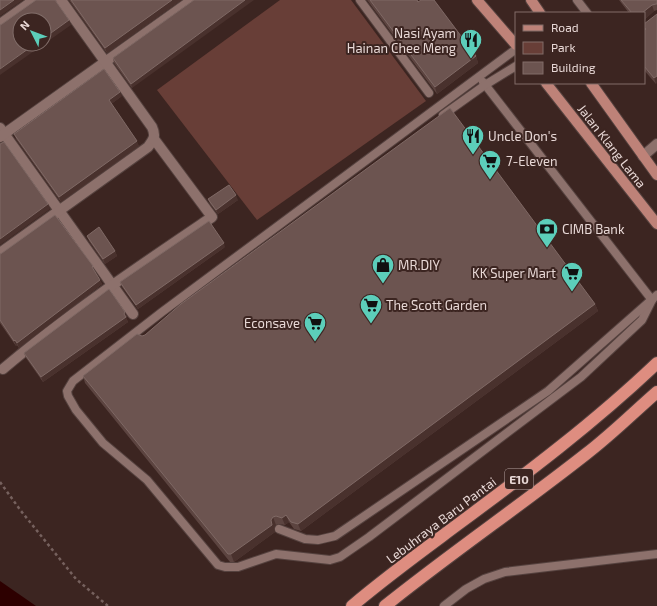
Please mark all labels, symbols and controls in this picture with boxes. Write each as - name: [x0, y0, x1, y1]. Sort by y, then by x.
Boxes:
- north arrow: [12, 12, 52, 52]
- legend: [515, 12, 645, 84]
- text: N: [17, 18, 32, 32]
- text: Road: [551, 20, 579, 34]
- place label: Nasi Ayam Hainan Chee Meng: [347, 25, 456, 56]
- restaurant icon: Nasi Ayam Hainan Chee Meng: [458, 27, 484, 60]
- text: Park: [551, 40, 576, 54]
- text: Building: [551, 60, 596, 74]
- street label: Jalan Klang Lama: [574, 101, 650, 191]
- restaurant icon: Uncle Don's: [460, 123, 486, 156]
- place label: Uncle Don's: [488, 128, 557, 144]
- supermarket icon: 7-Eleven: [477, 148, 503, 181]
- place label: 7-Eleven: [506, 153, 558, 169]
- bank icon: CIMB Bank: [534, 216, 560, 249]
- place label: CIMB Bank: [562, 221, 625, 237]
- shop icon: MR.DIY: [370, 252, 396, 285]
- place label: MR.DIY: [398, 257, 440, 273]
- supermarket icon: KK Super Mart: [559, 260, 585, 293]
- place label: KK Super Mart: [472, 265, 556, 281]
- supermarket icon: The Scott Garden: [358, 292, 384, 325]
- place label: The Scott Garden: [386, 297, 487, 313]
- supermarket icon: Econsave: [302, 310, 328, 343]
- place label: Econsave: [244, 315, 300, 331]
- road number: E10: [505, 469, 533, 489]
- street label: Lebuhraya Baru Pantai: [383, 473, 499, 567]

